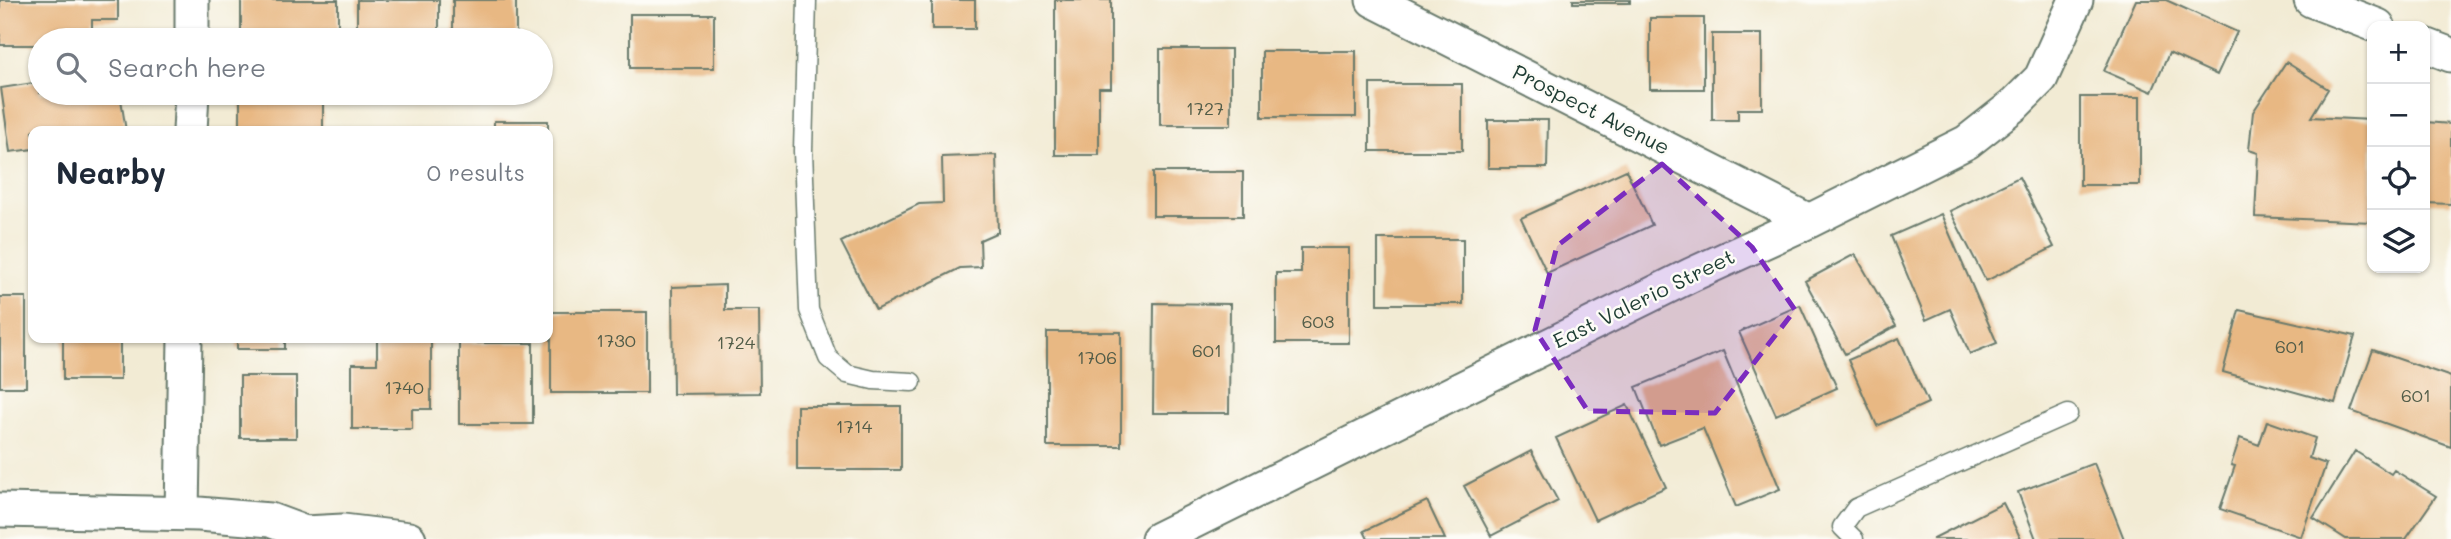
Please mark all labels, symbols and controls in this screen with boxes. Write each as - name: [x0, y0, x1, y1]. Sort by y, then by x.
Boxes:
- map controls: [2367, 21, 2430, 273]
- button: +: [2367, 21, 2430, 84]
- search box: [28, 28, 553, 105]
- icon: search: [52, 48, 90, 86]
- text: Search here: [108, 50, 266, 84]
- street label: Prospect Avenue: [1508, 57, 1675, 160]
- button: −: [2367, 84, 2430, 147]
- house number: 1727: [1186, 96, 1224, 120]
- button: locate: [2367, 147, 2430, 210]
- text: Nearby: [56, 152, 166, 192]
- text: 0 results: [427, 157, 525, 187]
- button: layers: [2367, 210, 2430, 273]
- street label: East Valerio Street: [1548, 242, 1739, 353]
- house number: 603: [1302, 309, 1334, 333]
- house number: 1730: [596, 328, 636, 352]
- house number: 1724: [717, 330, 756, 354]
- house number: 601: [2275, 334, 2305, 358]
- house number: 601: [1192, 338, 1222, 362]
- house number: 1706: [1077, 345, 1117, 369]
- house number: 1740: [384, 375, 424, 399]
- house number: 601: [2401, 383, 2431, 407]
- house number: 1714: [836, 414, 873, 438]

